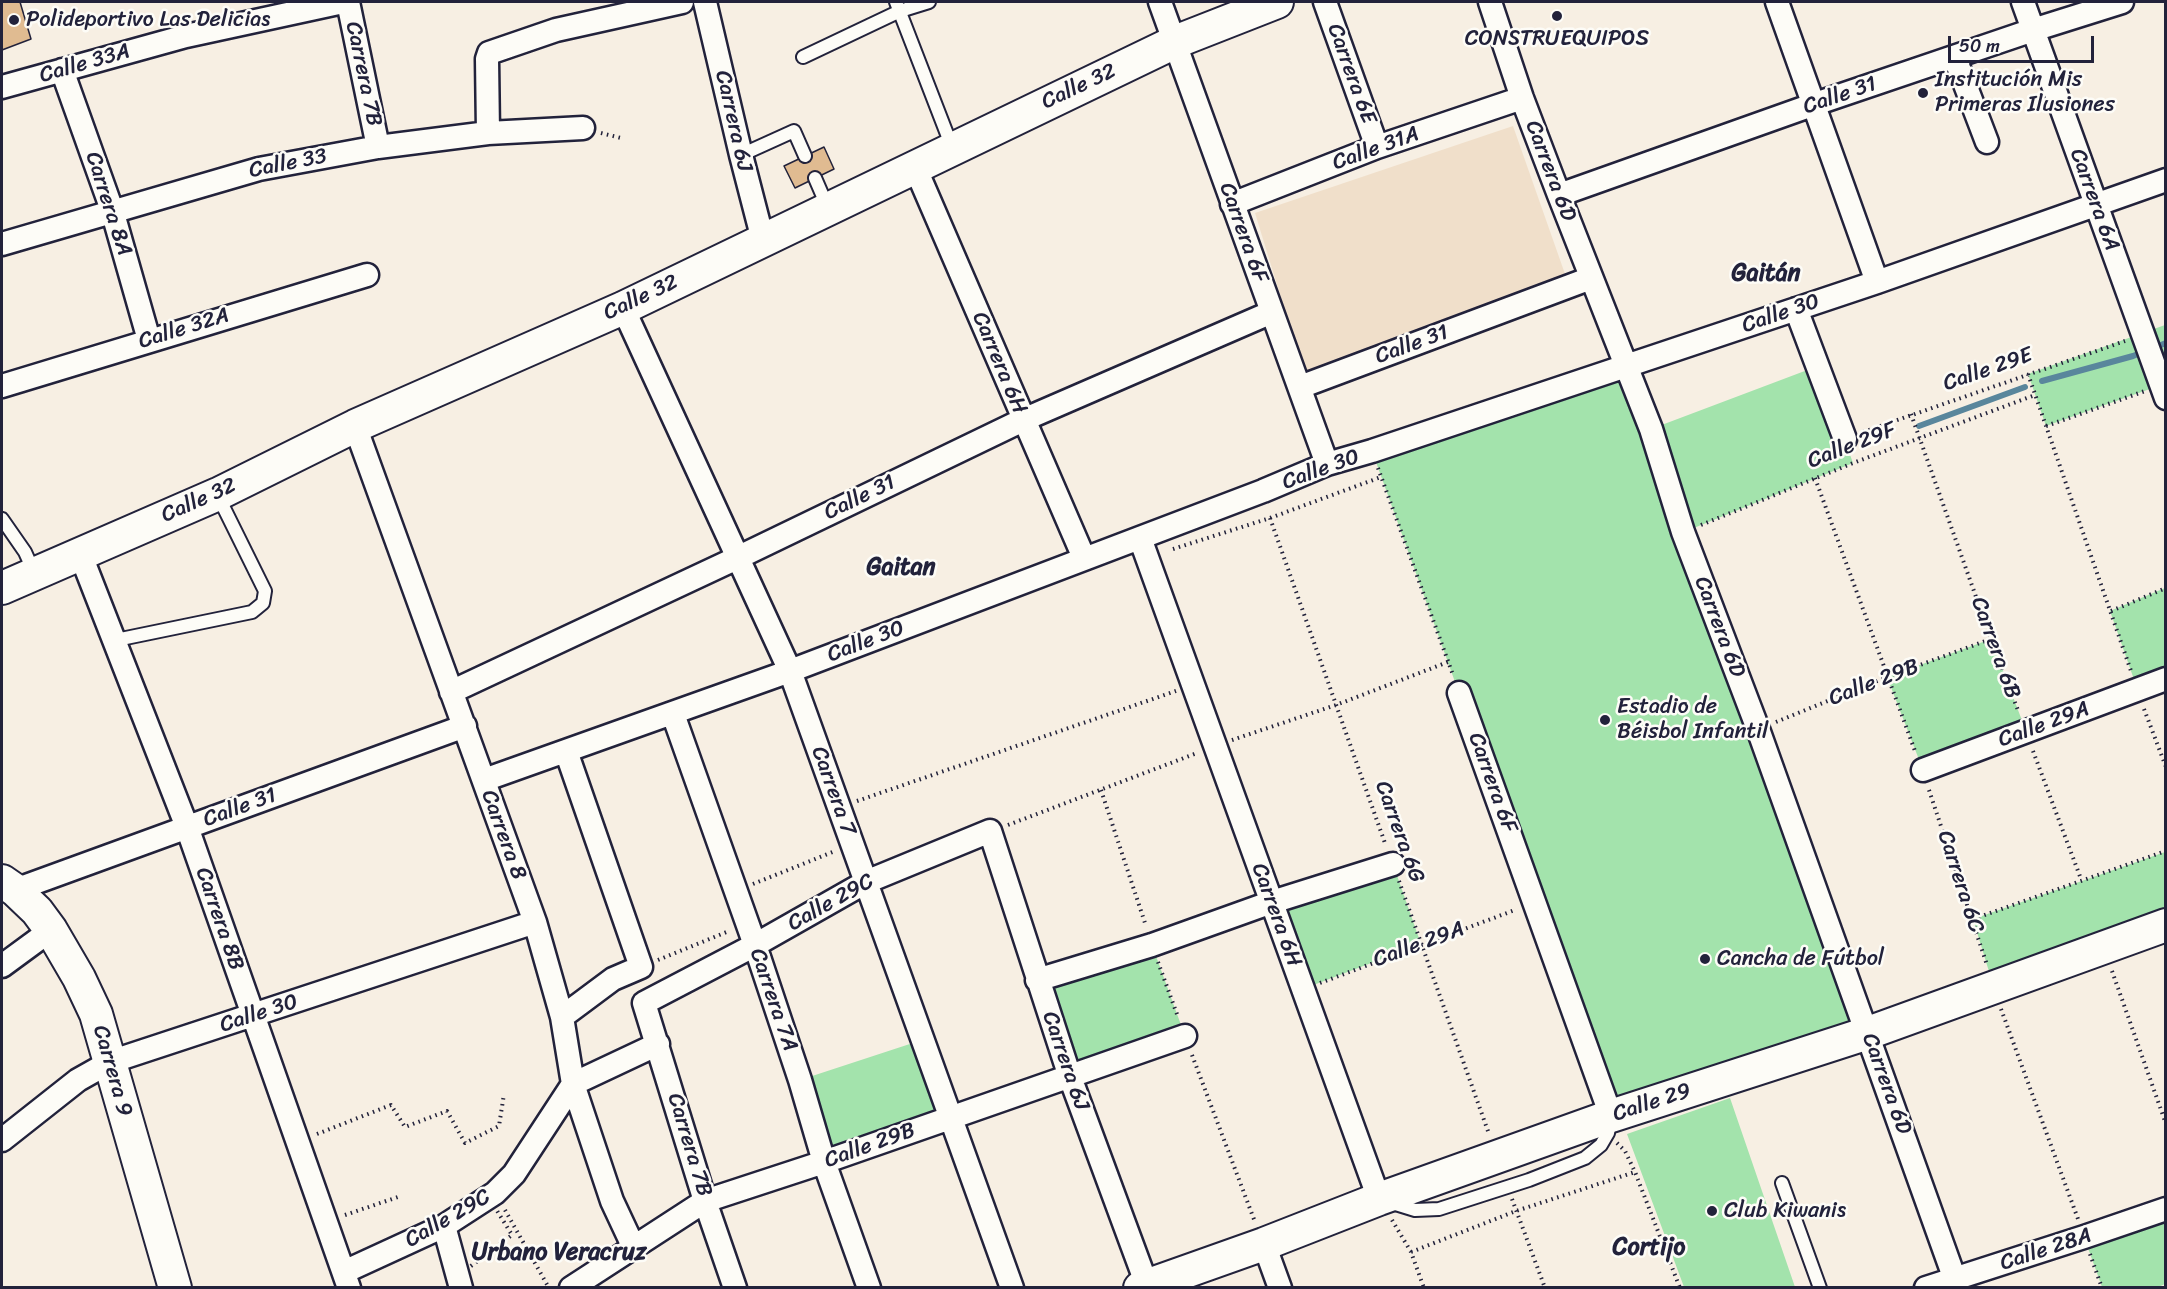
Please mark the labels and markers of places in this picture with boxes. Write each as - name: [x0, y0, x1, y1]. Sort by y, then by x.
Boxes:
- place label: Polideportivo Las Delicias: [26, 7, 270, 33]
- marker: CONSTRUEQUIPOS: [1550, 9, 1564, 23]
- marker: Polideportivo Las Delicias: [7, 13, 21, 27]
- place label: CONSTRUEQUIPOS: [1465, 26, 1649, 52]
- place label: Institución Mis Primeras Ilusiones: [1935, 67, 2115, 118]
- marker: Institución Mis Primeras Ilusiones: [1916, 86, 1930, 100]
- place label: Estadio de Béisbol Infantil: [1617, 694, 1768, 746]
- marker: Estadio de Béisbol Infantil: [1598, 713, 1612, 727]
- place label: Cancha de Fútbol: [1717, 946, 1884, 972]
- marker: Cancha de Fútbol: [1698, 952, 1712, 966]
- place label: Club Kiwanis: [1724, 1198, 1846, 1224]
- marker: Club Kiwanis: [1705, 1204, 1719, 1218]

